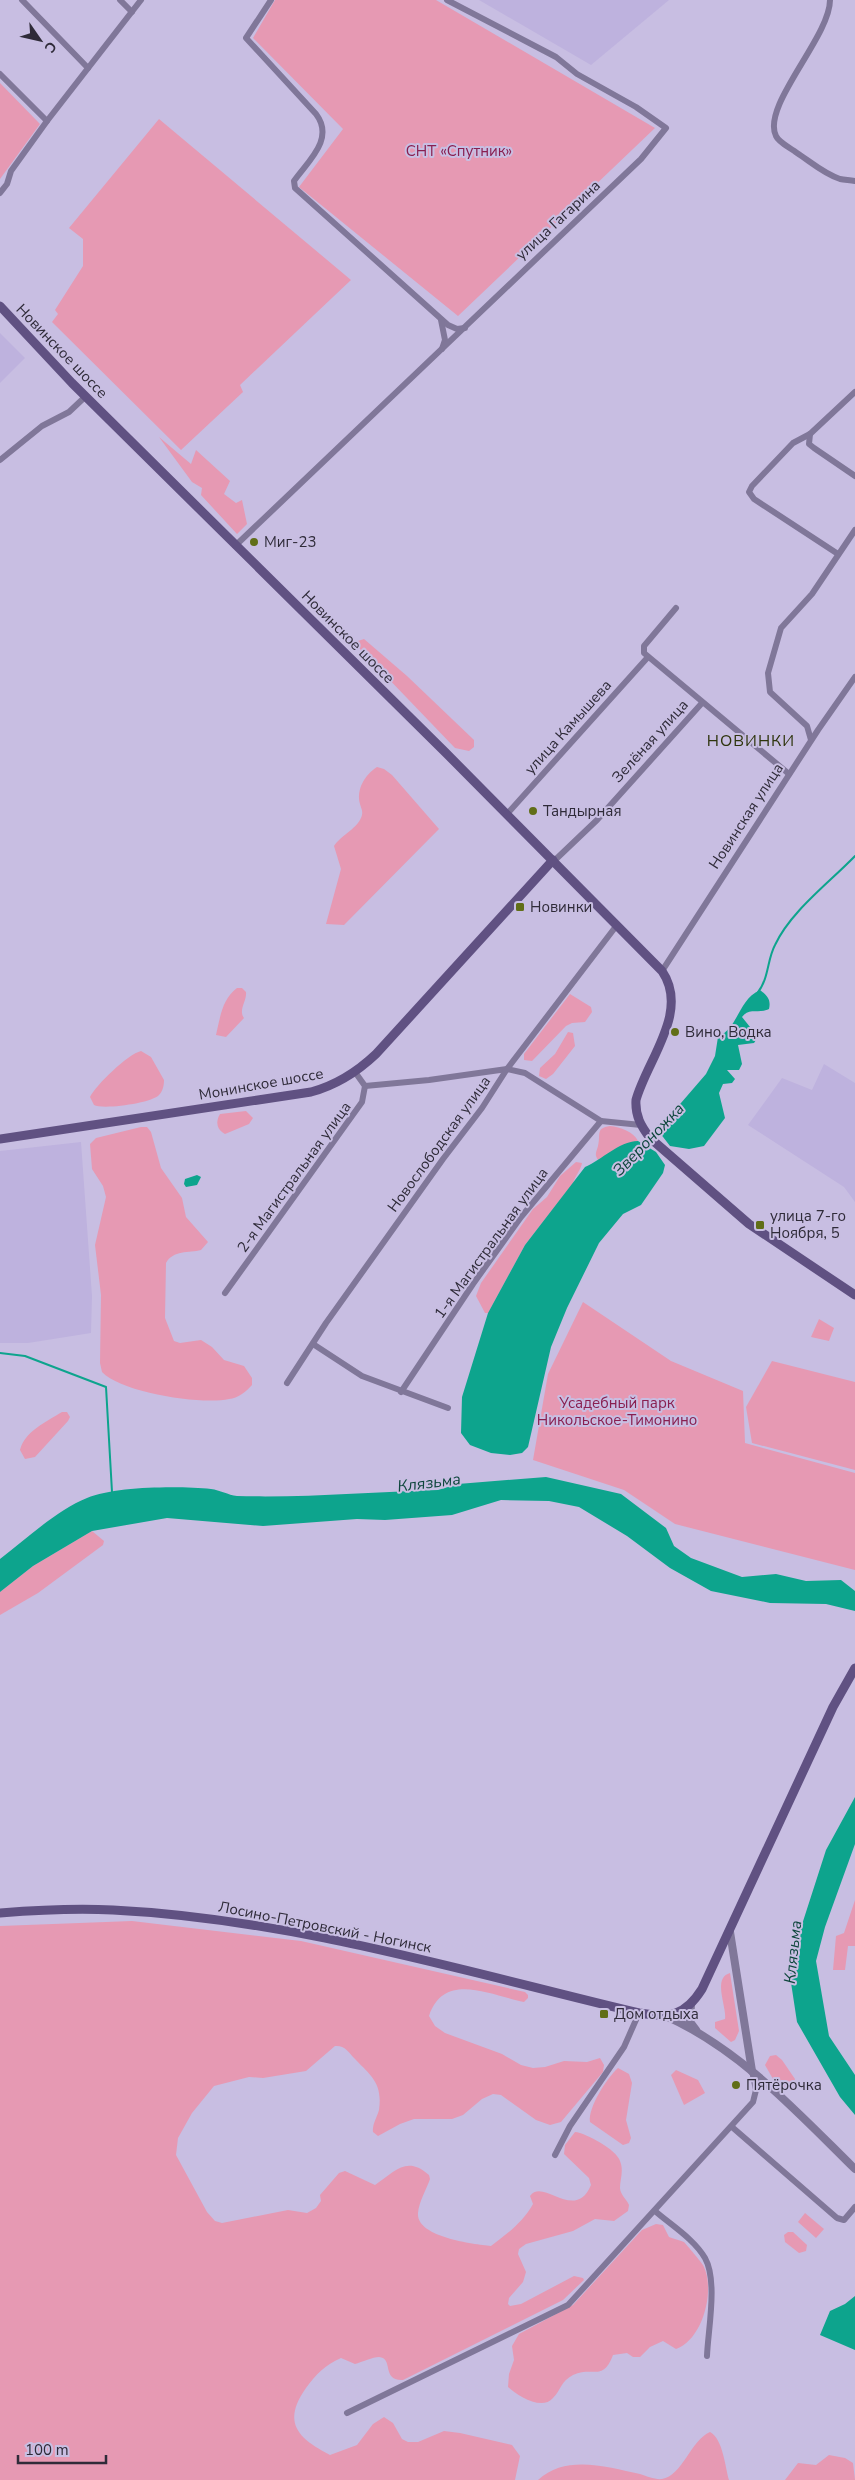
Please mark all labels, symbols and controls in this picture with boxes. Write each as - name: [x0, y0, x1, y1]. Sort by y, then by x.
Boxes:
- north arrow: [15, 15, 65, 65]
- text: С: [40, 38, 61, 57]
- park label: СНТ «Спутник»: [406, 141, 512, 161]
- street label: улица Гагарина: [511, 176, 605, 264]
- street label: Новинское шоссе: [12, 299, 112, 403]
- place label: Миг-23: [264, 532, 316, 552]
- marker: Миг-23: [248, 536, 260, 548]
- street label: Новинское шоссе: [297, 586, 399, 688]
- street label: улица Камышева: [520, 675, 616, 779]
- street label: Зелёная улица: [607, 695, 693, 787]
- district label: НОВИНКИ: [707, 730, 795, 752]
- street label: Новинская улица: [704, 759, 788, 873]
- place label: Тандырная: [543, 801, 621, 821]
- marker: Тандырная: [527, 805, 539, 817]
- place label: Новинки: [530, 897, 592, 917]
- marker: Новинки: [514, 901, 526, 913]
- place label: Вино, Водка: [685, 1022, 772, 1042]
- marker: Вино, Водка: [669, 1026, 681, 1038]
- street label: Монинское шоссе: [197, 1063, 325, 1105]
- street label: Новослободская улица: [383, 1072, 495, 1216]
- street label: 2-я Магистральная улица: [233, 1098, 355, 1256]
- water label: Звероножка: [608, 1098, 689, 1181]
- street label: 1-я Магистральная улица: [430, 1164, 552, 1322]
- place label: улица 7-го Ноября, 5: [770, 1206, 846, 1243]
- marker: улица 7-го Ноября, 5: [754, 1219, 766, 1231]
- park label: Усадебный парк Никольское-Тимонино: [537, 1393, 697, 1430]
- water label: Клязьма: [396, 1468, 462, 1498]
- street label: Лосино-Петровский - Ногинск: [217, 1897, 433, 1958]
- water label: Клязьма: [779, 1919, 807, 1985]
- place label: Дом отдыха: [614, 2004, 699, 2024]
- marker: Дом отдыха: [598, 2008, 610, 2020]
- place label: Пятёрочка: [746, 2075, 822, 2095]
- marker: Пятёрочка: [730, 2079, 742, 2091]
- scale bar: [18, 2432, 105, 2464]
- text: 100 m: [25, 2440, 69, 2460]

